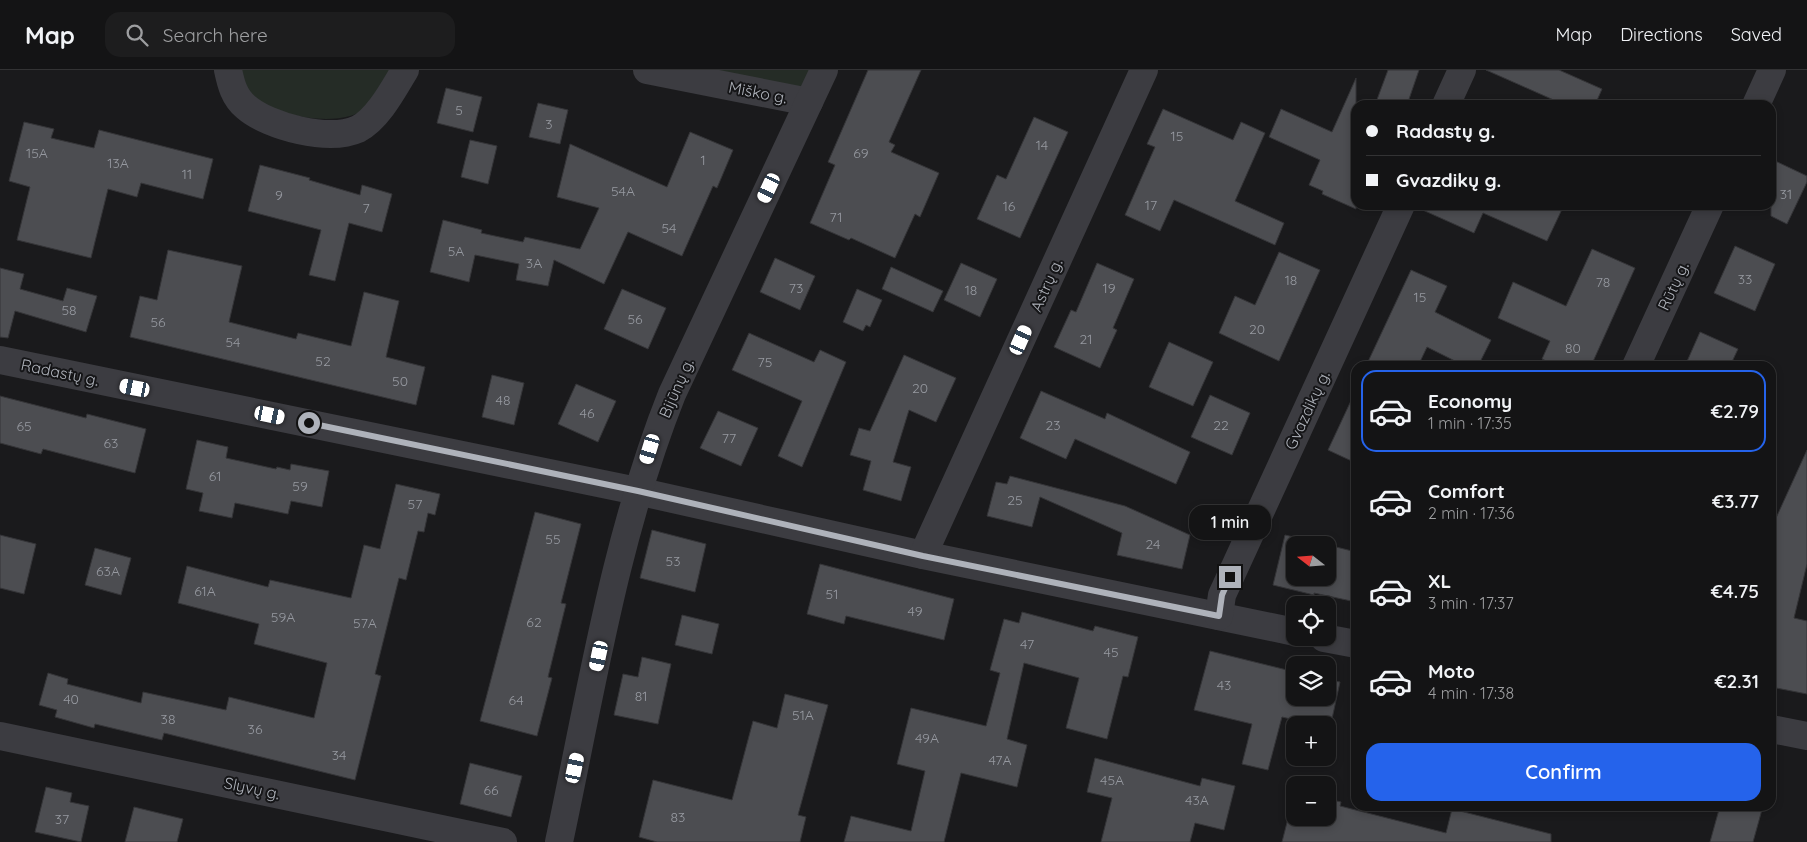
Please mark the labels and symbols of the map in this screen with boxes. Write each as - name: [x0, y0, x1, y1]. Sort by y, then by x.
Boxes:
- street label: Miško g.: [727, 77, 789, 107]
- house number: 5: [455, 101, 463, 119]
- house number: 3: [545, 115, 553, 133]
- house number: 15: [1171, 127, 1183, 145]
- house number: 14: [1036, 136, 1048, 154]
- house number: 15A: [26, 144, 48, 162]
- house number: 69: [853, 144, 869, 162]
- house number: 1: [700, 151, 706, 169]
- house number: 13A: [107, 154, 129, 172]
- house number: 11: [182, 165, 192, 183]
- car: [755, 171, 782, 205]
- house number: 54A: [611, 182, 635, 200]
- house number: 31: [1780, 185, 1792, 203]
- house number: 9: [275, 186, 283, 204]
- house number: 17: [1145, 196, 1157, 214]
- house number: 16: [1003, 197, 1016, 215]
- house number: 7: [362, 199, 370, 217]
- house number: 71: [829, 208, 843, 226]
- house number: 54: [661, 219, 677, 237]
- house number: 5A: [448, 242, 464, 260]
- house number: 3A: [526, 254, 542, 272]
- street label: Astrų g.: [1026, 255, 1067, 315]
- street label: Rūtų g.: [1653, 258, 1693, 314]
- house number: 33: [1738, 270, 1752, 288]
- house number: 18: [1285, 271, 1297, 289]
- house number: 78: [1596, 273, 1610, 291]
- house number: 73: [789, 279, 803, 297]
- house number: 19: [1103, 279, 1116, 297]
- house number: 18: [965, 281, 977, 299]
- house number: 15: [1414, 288, 1426, 306]
- house number: 58: [61, 301, 77, 319]
- house number: 56: [627, 310, 643, 328]
- house number: 56: [150, 313, 166, 331]
- house number: 20: [1249, 320, 1265, 338]
- car: [1008, 323, 1033, 357]
- house number: 21: [1080, 330, 1092, 348]
- house number: 54: [225, 333, 241, 351]
- house number: 80: [1565, 339, 1581, 357]
- house number: 52: [315, 352, 331, 370]
- house number: 75: [758, 353, 772, 371]
- street label: Radastų g.: [19, 354, 101, 390]
- street label: Bijūnų g.: [654, 355, 698, 421]
- street label: Gvazdikų g.: [1280, 367, 1334, 453]
- house number: 50: [392, 372, 408, 390]
- car: [118, 378, 151, 398]
- house number: 20: [912, 379, 928, 397]
- house number: 48: [496, 391, 510, 409]
- house number: 46: [580, 404, 595, 422]
- car: [253, 405, 286, 425]
- route start: [298, 412, 320, 434]
- house number: 23: [1045, 416, 1061, 434]
- house number: 22: [1213, 416, 1229, 434]
- house number: 65: [16, 417, 32, 435]
- house number: 77: [722, 429, 736, 447]
- car: [638, 432, 661, 466]
- house number: 63: [104, 434, 118, 452]
- house number: 61: [209, 467, 221, 485]
- house number: 59: [292, 477, 308, 495]
- house number: 25: [1007, 491, 1023, 509]
- house number: 57: [408, 495, 422, 513]
- callout: 1 min: [1189, 504, 1271, 540]
- house number: 55: [545, 530, 561, 548]
- house number: 24: [1146, 535, 1160, 553]
- north arrow: [1286, 536, 1336, 586]
- house number: 53: [666, 552, 680, 570]
- house number: 63A: [96, 562, 120, 580]
- route end: [1219, 566, 1241, 588]
- house number: 61A: [194, 582, 216, 600]
- house number: 51: [826, 585, 838, 603]
- house number: 49: [908, 602, 923, 620]
- house number: 59A: [271, 608, 295, 626]
- house number: 62: [526, 613, 542, 631]
- house number: 57A: [353, 614, 377, 632]
- house number: 47: [1020, 635, 1034, 653]
- car: [588, 640, 609, 672]
- house number: 45: [1103, 643, 1119, 661]
- house number: 43: [1217, 676, 1231, 694]
- house number: 81: [635, 687, 647, 705]
- house number: 40: [63, 690, 79, 708]
- house number: 64: [508, 691, 524, 709]
- house number: 51A: [792, 706, 814, 724]
- house number: 38: [161, 710, 175, 728]
- house number: 36: [248, 720, 263, 738]
- house number: 49A: [915, 729, 939, 747]
- house number: 34: [332, 746, 346, 764]
- house number: 47A: [988, 751, 1012, 769]
- car: [564, 752, 585, 784]
- house number: 45A: [1100, 771, 1124, 789]
- street label: Slyvų g.: [222, 772, 282, 804]
- house number: 66: [483, 781, 499, 799]
- house number: 43A: [1185, 791, 1209, 809]
- house number: 83: [671, 808, 685, 826]
- house number: 37: [55, 810, 69, 828]

